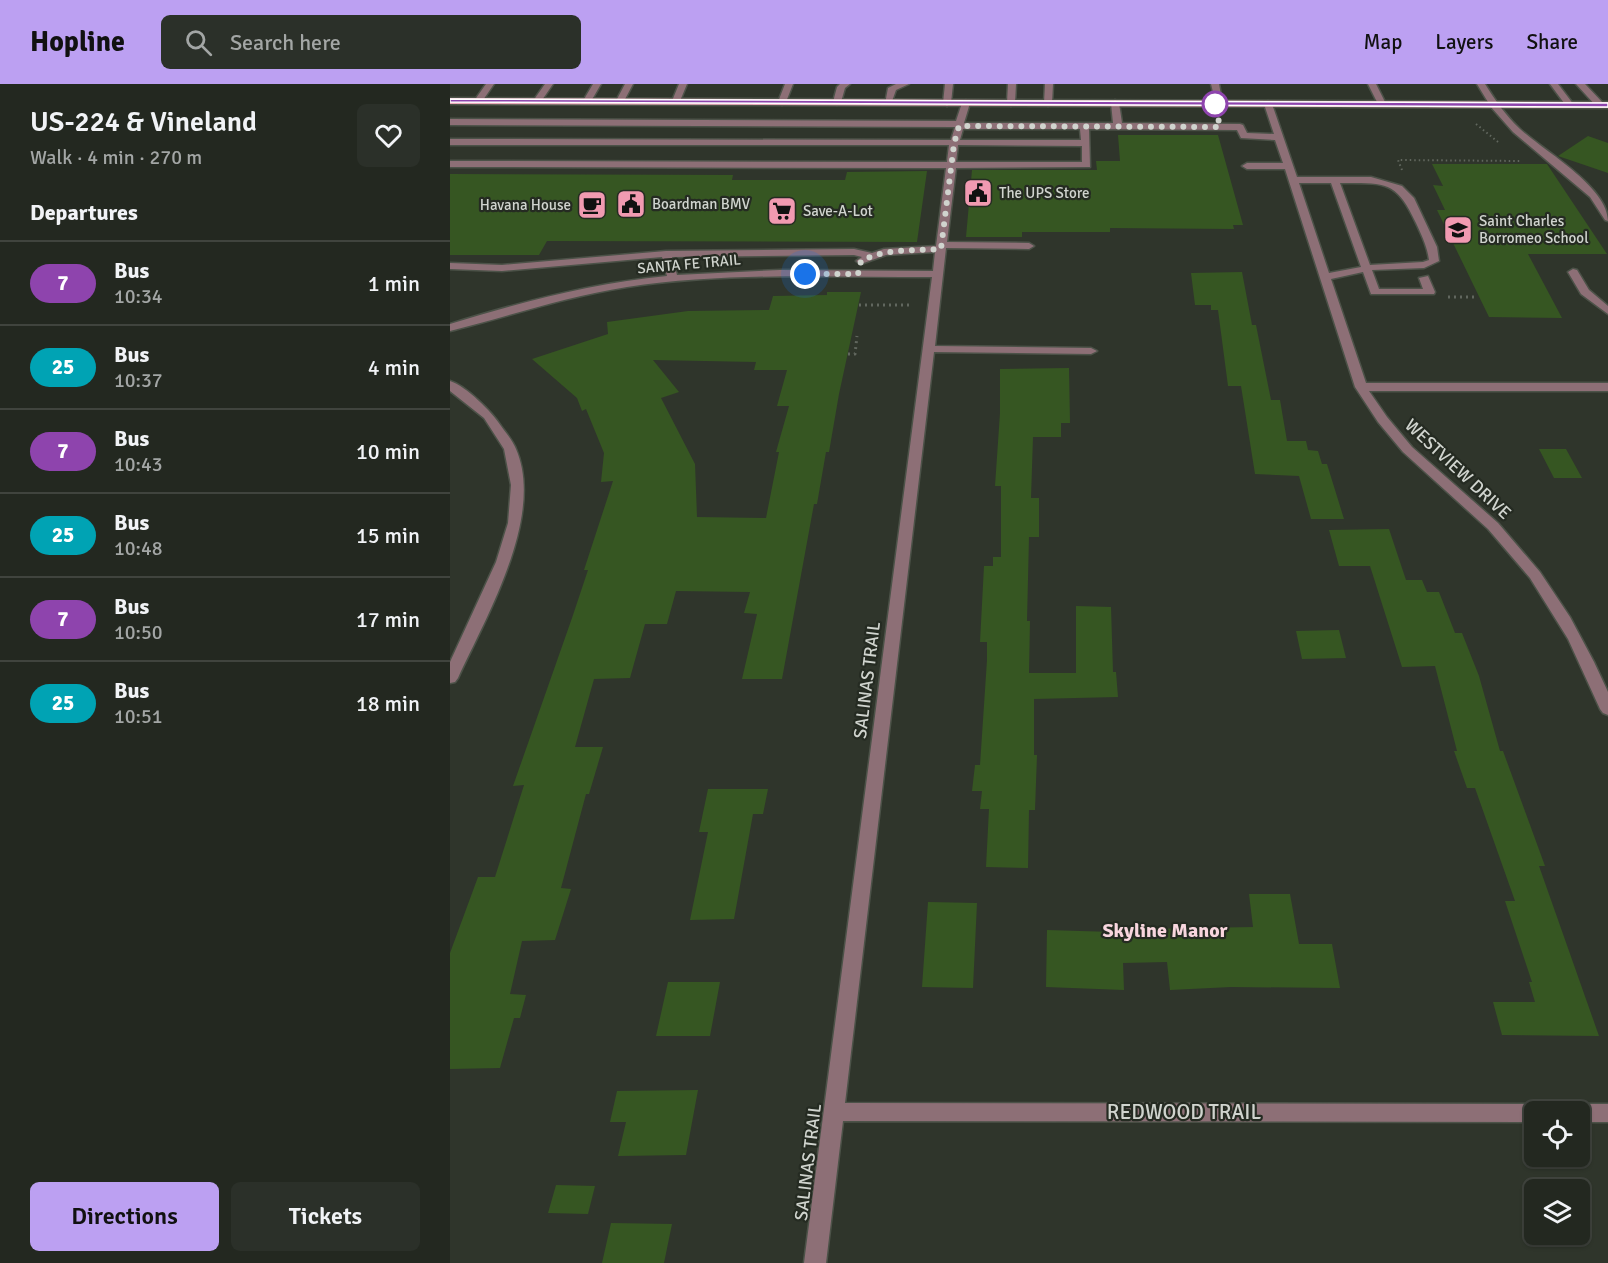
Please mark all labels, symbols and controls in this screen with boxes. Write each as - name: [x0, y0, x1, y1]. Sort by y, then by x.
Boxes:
- search box: [161, 15, 581, 69]
- text: Hopline: [30, 25, 125, 59]
- icon: search: [182, 26, 215, 59]
- text: Search here: [230, 29, 341, 56]
- text: Map: [1364, 29, 1402, 55]
- text: Layers: [1435, 29, 1493, 55]
- text: Share: [1526, 29, 1578, 55]
- unlabelled marker: [1202, 91, 1228, 117]
- button: heart: [357, 104, 420, 167]
- text: US-224 & Vineland: [30, 105, 257, 139]
- text: Walk · 4 min · 270 m: [30, 145, 202, 170]
- public building icon: The UPS Store: [962, 177, 994, 209]
- place label: The UPS Store: [999, 184, 1090, 202]
- public building icon: Boardman BMV: [615, 188, 647, 220]
- cafe icon: Havana House: [576, 189, 608, 221]
- place label: Boardman BMV: [652, 195, 751, 213]
- supermarket icon: Save-A-Lot: [766, 195, 798, 227]
- place label: Havana House: [480, 196, 571, 214]
- text: Departures: [30, 199, 138, 226]
- place label: Save-A-Lot: [803, 202, 873, 220]
- place label: Saint Charles Borromeo School: [1479, 212, 1589, 247]
- school or university icon: Saint Charles Borromeo School: [1442, 214, 1474, 246]
- street label: SANTA FE TRAIL: [636, 250, 742, 277]
- text: Bus: [114, 257, 149, 284]
- your location: [790, 259, 820, 289]
- text: 7: [57, 270, 69, 296]
- text: 1 min: [368, 270, 420, 297]
- text: 10:34: [114, 284, 163, 309]
- text: Bus: [114, 341, 149, 368]
- text: 25: [52, 354, 74, 380]
- text: 4 min: [368, 354, 420, 381]
- text: 10:37: [114, 368, 163, 393]
- street label: WESTVIEW DRIVE: [1400, 414, 1516, 524]
- text: Bus: [114, 425, 149, 452]
- text: 7: [57, 438, 69, 464]
- text: 10 min: [356, 438, 420, 465]
- text: 10:43: [114, 452, 163, 477]
- text: Bus: [114, 509, 149, 536]
- text: 25: [52, 522, 74, 548]
- text: 15 min: [356, 522, 420, 549]
- text: 10:48: [114, 536, 163, 561]
- text: Bus: [114, 593, 149, 620]
- text: 7: [57, 606, 69, 632]
- text: 17 min: [356, 606, 420, 633]
- text: 10:50: [114, 620, 163, 645]
- street label: SALINAS TRAIL: [849, 620, 885, 740]
- text: Bus: [114, 677, 149, 704]
- text: 25: [52, 690, 74, 716]
- text: 18 min: [356, 690, 420, 717]
- text: 10:51: [114, 704, 163, 729]
- district label: Skyline Manor: [1102, 918, 1228, 943]
- street label: REDWOOD TRAIL: [1107, 1099, 1261, 1125]
- map controls: [1524, 1101, 1590, 1245]
- button: locate: [1524, 1101, 1590, 1167]
- street label: SALINAS TRAIL: [790, 1102, 826, 1222]
- button: layers: [1524, 1179, 1590, 1245]
- button: Directions: [30, 1182, 219, 1251]
- button: Tickets: [231, 1182, 420, 1251]

